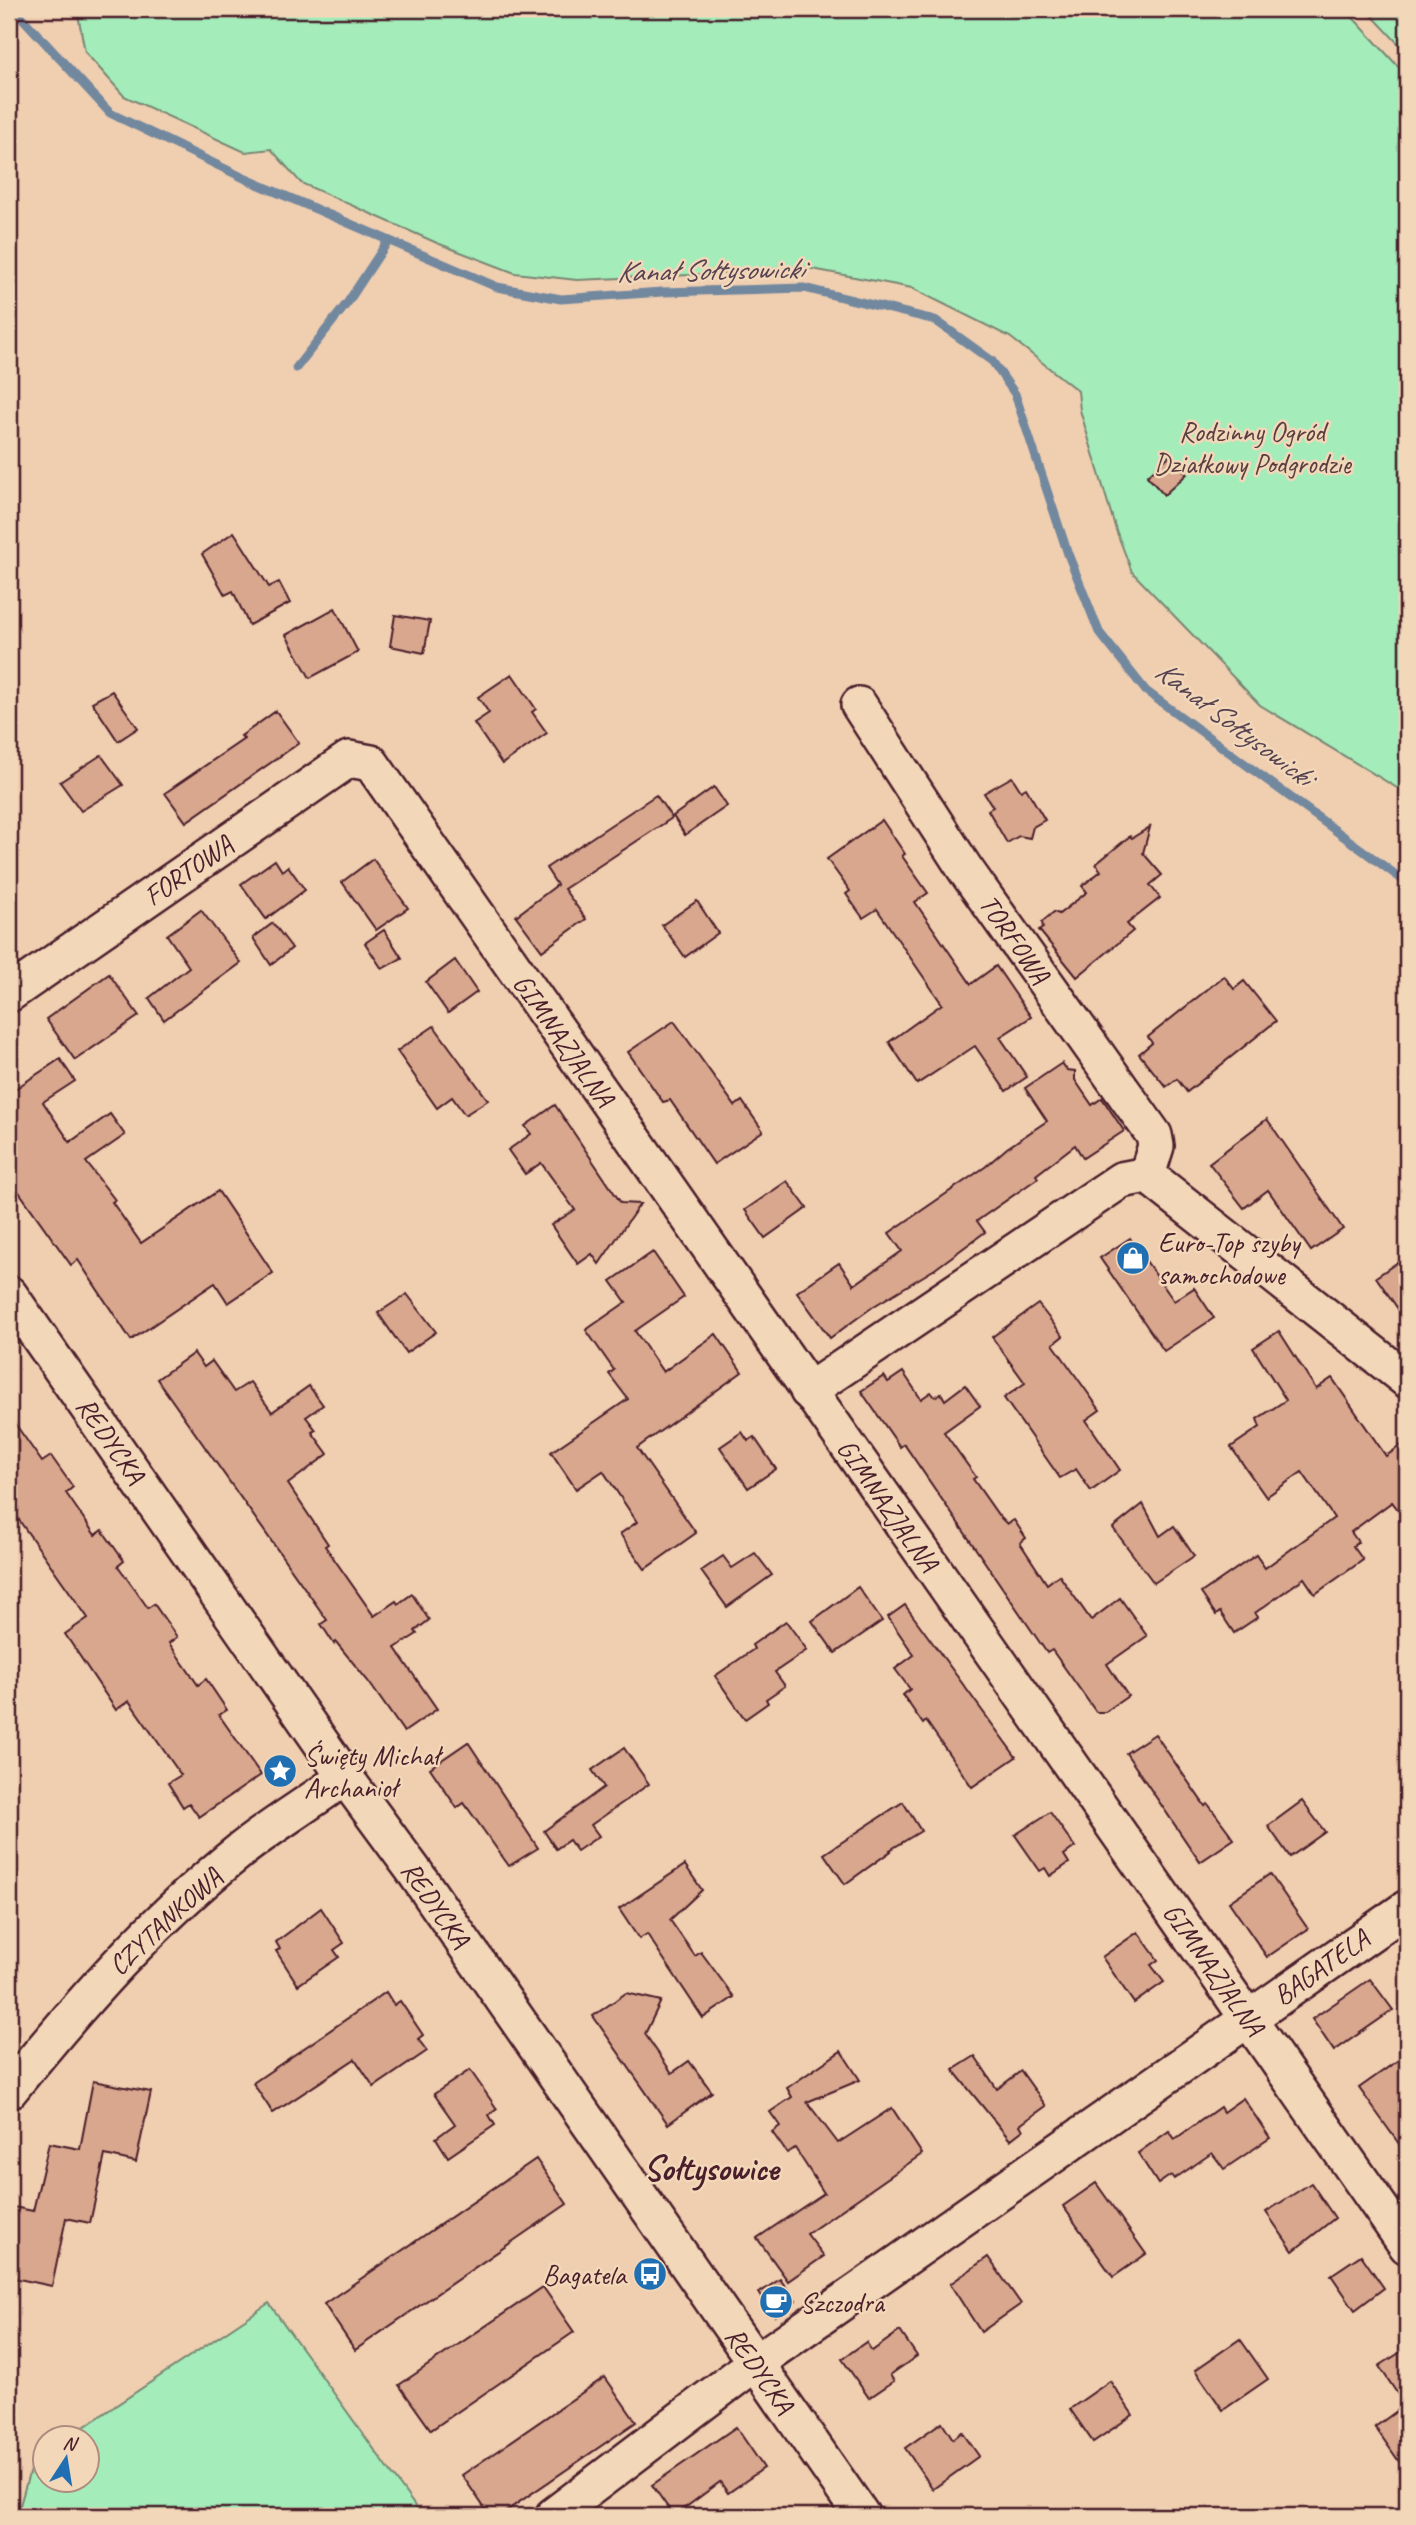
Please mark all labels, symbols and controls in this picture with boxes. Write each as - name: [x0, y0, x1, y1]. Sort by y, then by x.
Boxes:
- water label: Kanał Sołtysowicki: [616, 249, 811, 291]
- park label: Rodzinny Ogród Działkowy Podgrodzie: [1153, 414, 1352, 481]
- water label: Kanał Sołtysowicki: [1148, 652, 1326, 799]
- street label: FORTOWA: [137, 826, 240, 913]
- street label: TORFOWA: [972, 888, 1059, 991]
- street label: GIMNAZJALNA: [506, 967, 624, 1115]
- place label: Euro-Top szyby samochodowe: [1158, 1225, 1302, 1292]
- shop icon: Euro-Top szyby samochodowe: [1114, 1239, 1152, 1277]
- street label: REDYCKA: [69, 1390, 154, 1491]
- street label: GIMNAZJALNA: [830, 1432, 948, 1580]
- place label: Święty Michał Archanioł: [304, 1738, 444, 1805]
- place icon: Święty Michał Archanioł: [261, 1752, 299, 1790]
- street label: REDYCKA: [394, 1854, 479, 1955]
- street label: CZYTANKOWA: [101, 1859, 230, 1982]
- street label: GIMNAZJALNA: [1156, 1896, 1274, 2044]
- street label: BAGATELA: [1266, 1920, 1377, 2013]
- district label: Sołtysowice: [644, 2146, 781, 2191]
- bus stop icon: Bagatela: [631, 2255, 669, 2293]
- place label: Bagatela: [543, 2257, 628, 2292]
- cafe icon: Szczodra: [757, 2283, 795, 2321]
- place label: Szczodra: [800, 2285, 886, 2320]
- street label: REDYCKA: [718, 2320, 803, 2421]
- north arrow: [32, 2424, 102, 2494]
- text: N: [61, 2430, 81, 2457]

